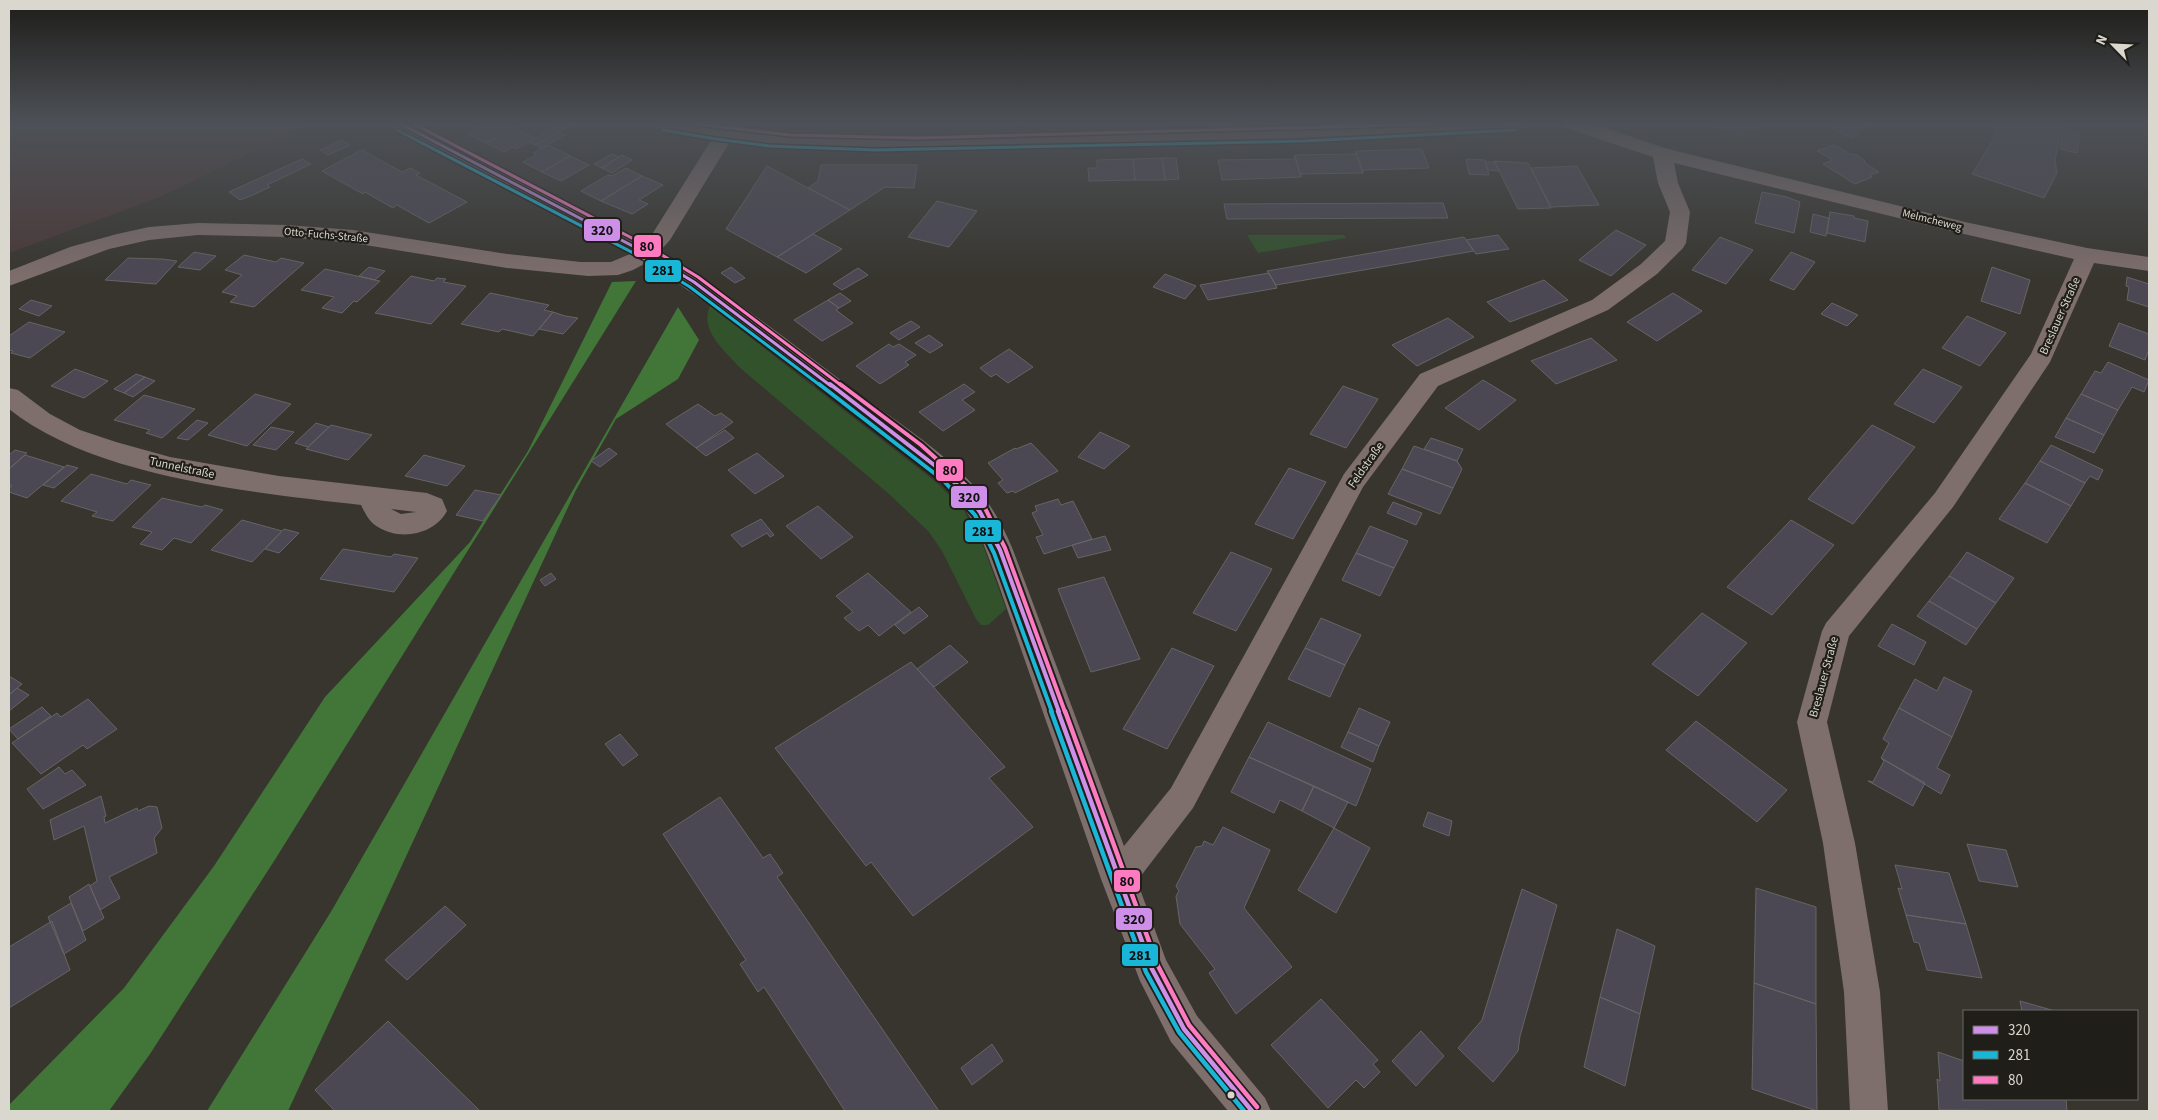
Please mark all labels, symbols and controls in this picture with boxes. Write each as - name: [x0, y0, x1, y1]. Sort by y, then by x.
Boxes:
- north arrow: [2088, 20, 2138, 70]
- text: N: [2091, 32, 2113, 48]
- street label: Melmcheweg: [1901, 205, 1964, 235]
- line badge: 320: [583, 218, 621, 242]
- text: 320: [591, 221, 613, 241]
- street label: Otto-Fuchs-Straße: [283, 224, 369, 246]
- line badge: 80: [633, 234, 662, 258]
- text: 80: [640, 237, 654, 257]
- line badge: 281: [644, 259, 682, 283]
- text: 281: [652, 261, 674, 281]
- street label: Breslauer Straße: [2035, 275, 2085, 357]
- street label: Feldstraße: [1344, 438, 1388, 492]
- street label: Tunnelstraße: [148, 453, 216, 483]
- line badge: 80: [935, 458, 964, 482]
- text: 80: [943, 461, 957, 481]
- line badge: 320: [950, 485, 988, 509]
- text: 320: [958, 488, 980, 508]
- line badge: 281: [964, 519, 1002, 543]
- text: 281: [972, 522, 994, 542]
- street label: Breslauer Straße: [1805, 635, 1843, 719]
- line badge: 80: [1113, 869, 1141, 893]
- text: 80: [1120, 872, 1134, 892]
- line badge: 320: [1115, 907, 1153, 931]
- text: 320: [1123, 910, 1145, 930]
- line badge: 281: [1121, 943, 1159, 967]
- text: 281: [1129, 946, 1151, 966]
- legend: [1963, 1010, 2138, 1100]
- text: 320: [2008, 1020, 2030, 1041]
- text: 281: [2008, 1045, 2030, 1066]
- text: 80: [2008, 1070, 2023, 1091]
- unlabelled marker: [1226, 1090, 1236, 1100]

